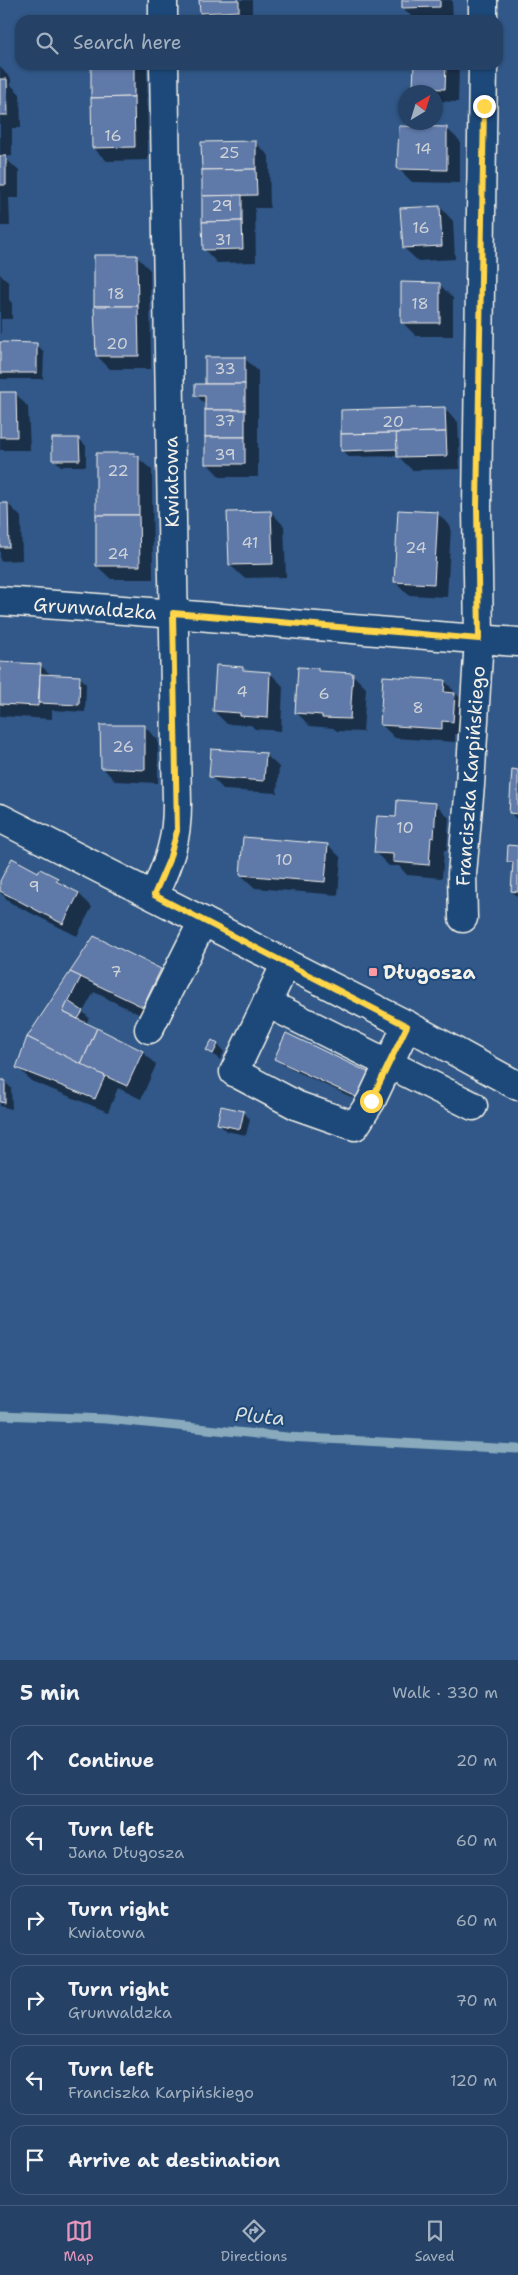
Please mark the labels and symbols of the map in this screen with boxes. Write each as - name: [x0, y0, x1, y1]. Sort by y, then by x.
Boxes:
- north arrow: [398, 85, 443, 130]
- route end: [473, 95, 496, 118]
- house number: 16: [104, 125, 122, 146]
- house number: 14: [414, 138, 432, 159]
- house number: 25: [219, 142, 239, 163]
- house number: 29: [211, 195, 233, 216]
- house number: 16: [412, 217, 430, 238]
- house number: 31: [214, 229, 232, 250]
- house number: 18: [107, 283, 125, 304]
- house number: 18: [411, 293, 429, 314]
- house number: 20: [106, 333, 128, 354]
- house number: 33: [214, 358, 236, 379]
- house number: 37: [214, 410, 236, 431]
- house number: 20: [382, 411, 404, 432]
- street label: Kwiatowa: [158, 436, 185, 528]
- house number: 39: [214, 444, 236, 465]
- house number: 22: [107, 460, 129, 481]
- house number: 41: [241, 532, 259, 553]
- house number: 24: [405, 537, 427, 558]
- house number: 24: [107, 543, 129, 564]
- street label: Grunwaldzka: [33, 592, 158, 625]
- street label: Franciszka Karpińskiego: [450, 665, 491, 887]
- house number: 4: [236, 681, 248, 702]
- house number: 6: [318, 683, 330, 704]
- house number: 8: [412, 697, 424, 718]
- house number: 26: [112, 736, 134, 757]
- house number: 10: [396, 817, 414, 838]
- house number: 10: [275, 849, 293, 870]
- house number: 9: [28, 876, 40, 897]
- place label: Długosza: [383, 960, 476, 985]
- house number: 7: [110, 961, 122, 982]
- marker: Długosza: [367, 966, 379, 978]
- route start: [360, 1090, 383, 1113]
- water label: Pluta: [234, 1401, 286, 1431]

